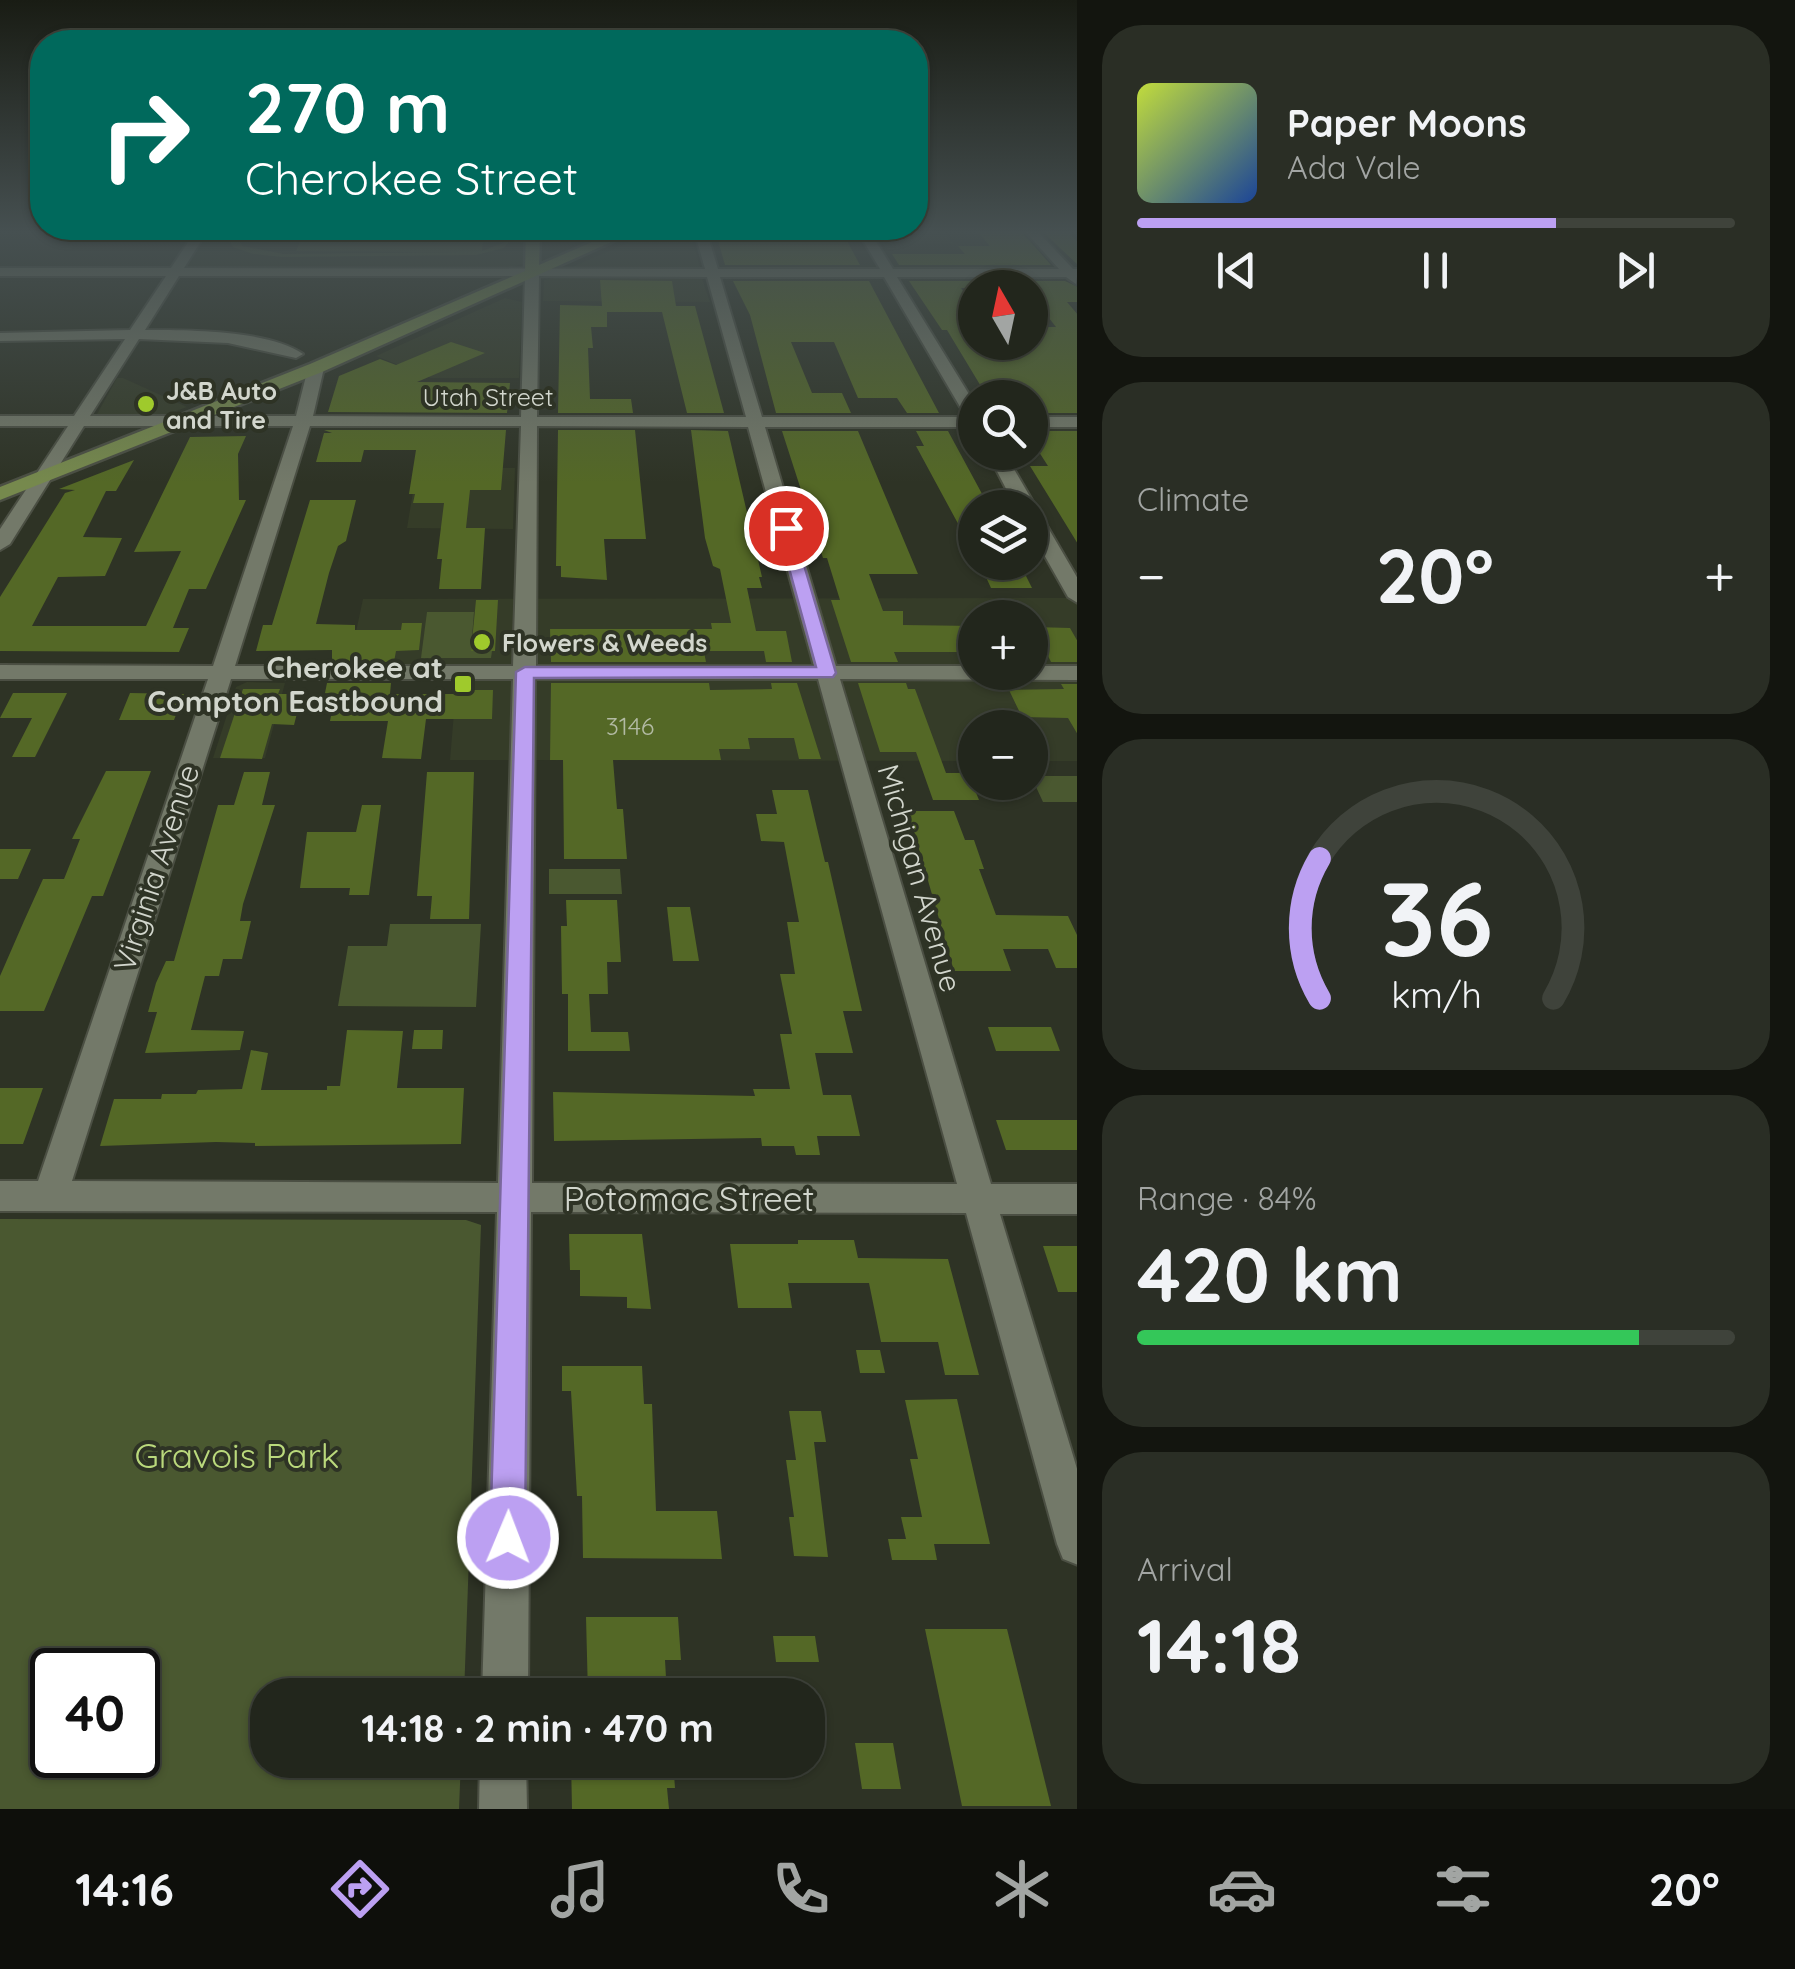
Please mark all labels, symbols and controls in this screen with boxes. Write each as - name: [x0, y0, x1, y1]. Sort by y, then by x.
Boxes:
- text: 270 m: [245, 63, 450, 151]
- icon: right: [80, 70, 210, 200]
- text: Paper Moons: [1287, 99, 1527, 147]
- text: Ada Vale: [1287, 147, 1421, 187]
- text: Cherokee Street: [245, 150, 578, 206]
- icon: previous: [1209, 243, 1264, 298]
- icon: pause: [1408, 243, 1463, 298]
- icon: next: [1608, 243, 1663, 298]
- north arrow: [958, 270, 1048, 360]
- map controls: [958, 270, 1048, 800]
- place label: J&B Auto and Tire: [166, 375, 277, 435]
- button: search: [958, 380, 1048, 470]
- street label: Utah Street: [423, 381, 553, 412]
- marker: J&B Auto and Tire: [135, 393, 157, 415]
- text: Climate: [1137, 479, 1249, 519]
- pin: [744, 486, 829, 571]
- button: layers: [958, 490, 1048, 580]
- icon: arrive: [759, 501, 814, 556]
- text: 20°: [1376, 528, 1494, 622]
- text: −: [1137, 541, 1166, 610]
- text: +: [1704, 541, 1735, 610]
- button: +: [958, 600, 1048, 690]
- place label: Flowers & Weeds: [502, 627, 707, 658]
- marker: Flowers & Weeds: [471, 631, 493, 653]
- place label: Cherokee at Compton Eastbound: [147, 648, 443, 720]
- marker: Cherokee at Compton Eastbound: [452, 673, 474, 695]
- house number: 3146: [606, 710, 654, 741]
- button: −: [958, 710, 1048, 800]
- street label: Virginia Avenue: [105, 760, 207, 976]
- street label: Michigan Avenue: [869, 760, 971, 996]
- text: 36: [1379, 852, 1493, 982]
- text: km/h: [1391, 972, 1481, 1017]
- street label: Potomac Street: [564, 1176, 814, 1220]
- text: Range · 84%: [1137, 1178, 1317, 1218]
- text: 420 km: [1137, 1227, 1403, 1321]
- park label: Gravois Park: [134, 1433, 340, 1477]
- position arrow: [456, 1486, 560, 1590]
- text: Arrival: [1137, 1549, 1233, 1589]
- text: 14:18: [1137, 1598, 1301, 1692]
- speed limit sign: 40: [30, 1648, 160, 1778]
- text: 14:18 · 2 min · 470 m: [361, 1704, 714, 1752]
- icon: directions: [325, 1854, 395, 1924]
- icon: music: [545, 1854, 615, 1924]
- icon: phone: [766, 1854, 836, 1924]
- icon: climate: [987, 1854, 1057, 1924]
- icon: car: [1207, 1854, 1277, 1924]
- icon: filters: [1428, 1854, 1498, 1924]
- text: 14:16: [75, 1861, 174, 1917]
- text: 20°: [1649, 1861, 1720, 1917]

